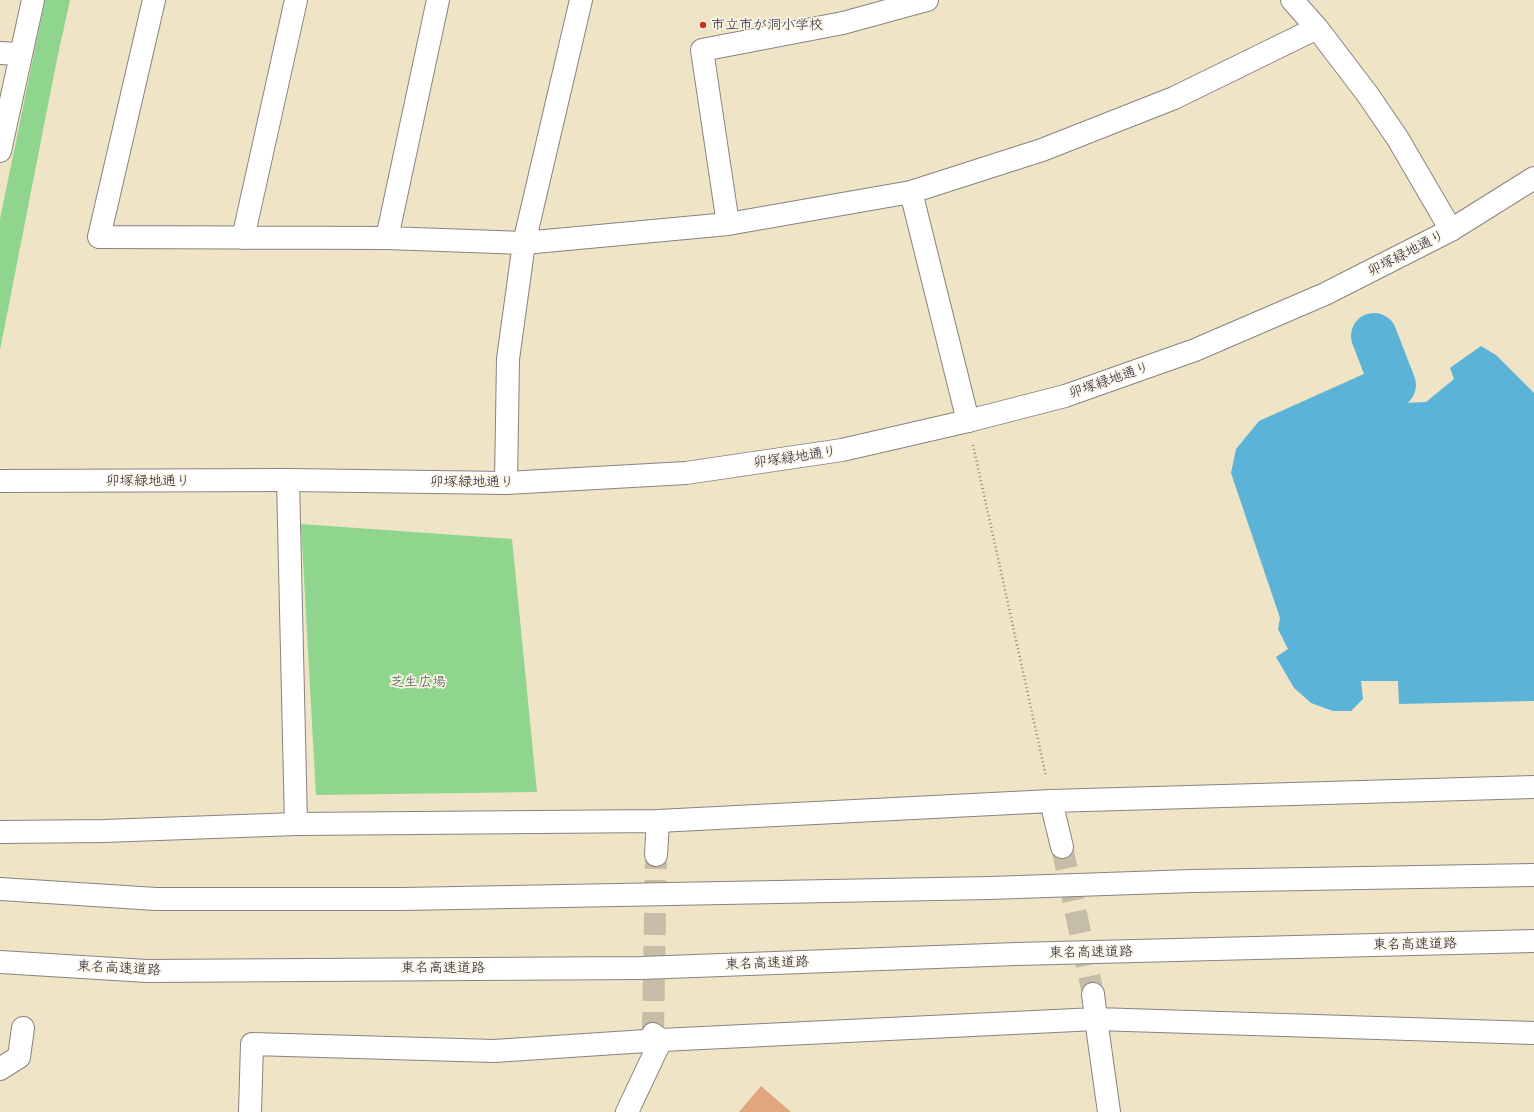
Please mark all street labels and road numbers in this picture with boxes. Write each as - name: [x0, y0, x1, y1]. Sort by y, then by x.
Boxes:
- street label: 卯塚緑地通り: [1365, 226, 1447, 280]
- street label: 卯塚緑地通り: [1067, 358, 1151, 402]
- street label: 卯塚緑地通り: [752, 443, 838, 471]
- street label: 卯塚緑地通り: [106, 473, 190, 489]
- street label: 卯塚緑地通り: [430, 474, 514, 490]
- street label: 東名高速道路: [1373, 935, 1457, 953]
- street label: 東名高速道路: [1049, 943, 1133, 961]
- street label: 東名高速道路: [725, 953, 809, 973]
- street label: 東名高速道路: [77, 957, 161, 979]
- street label: 東名高速道路: [401, 960, 485, 976]

